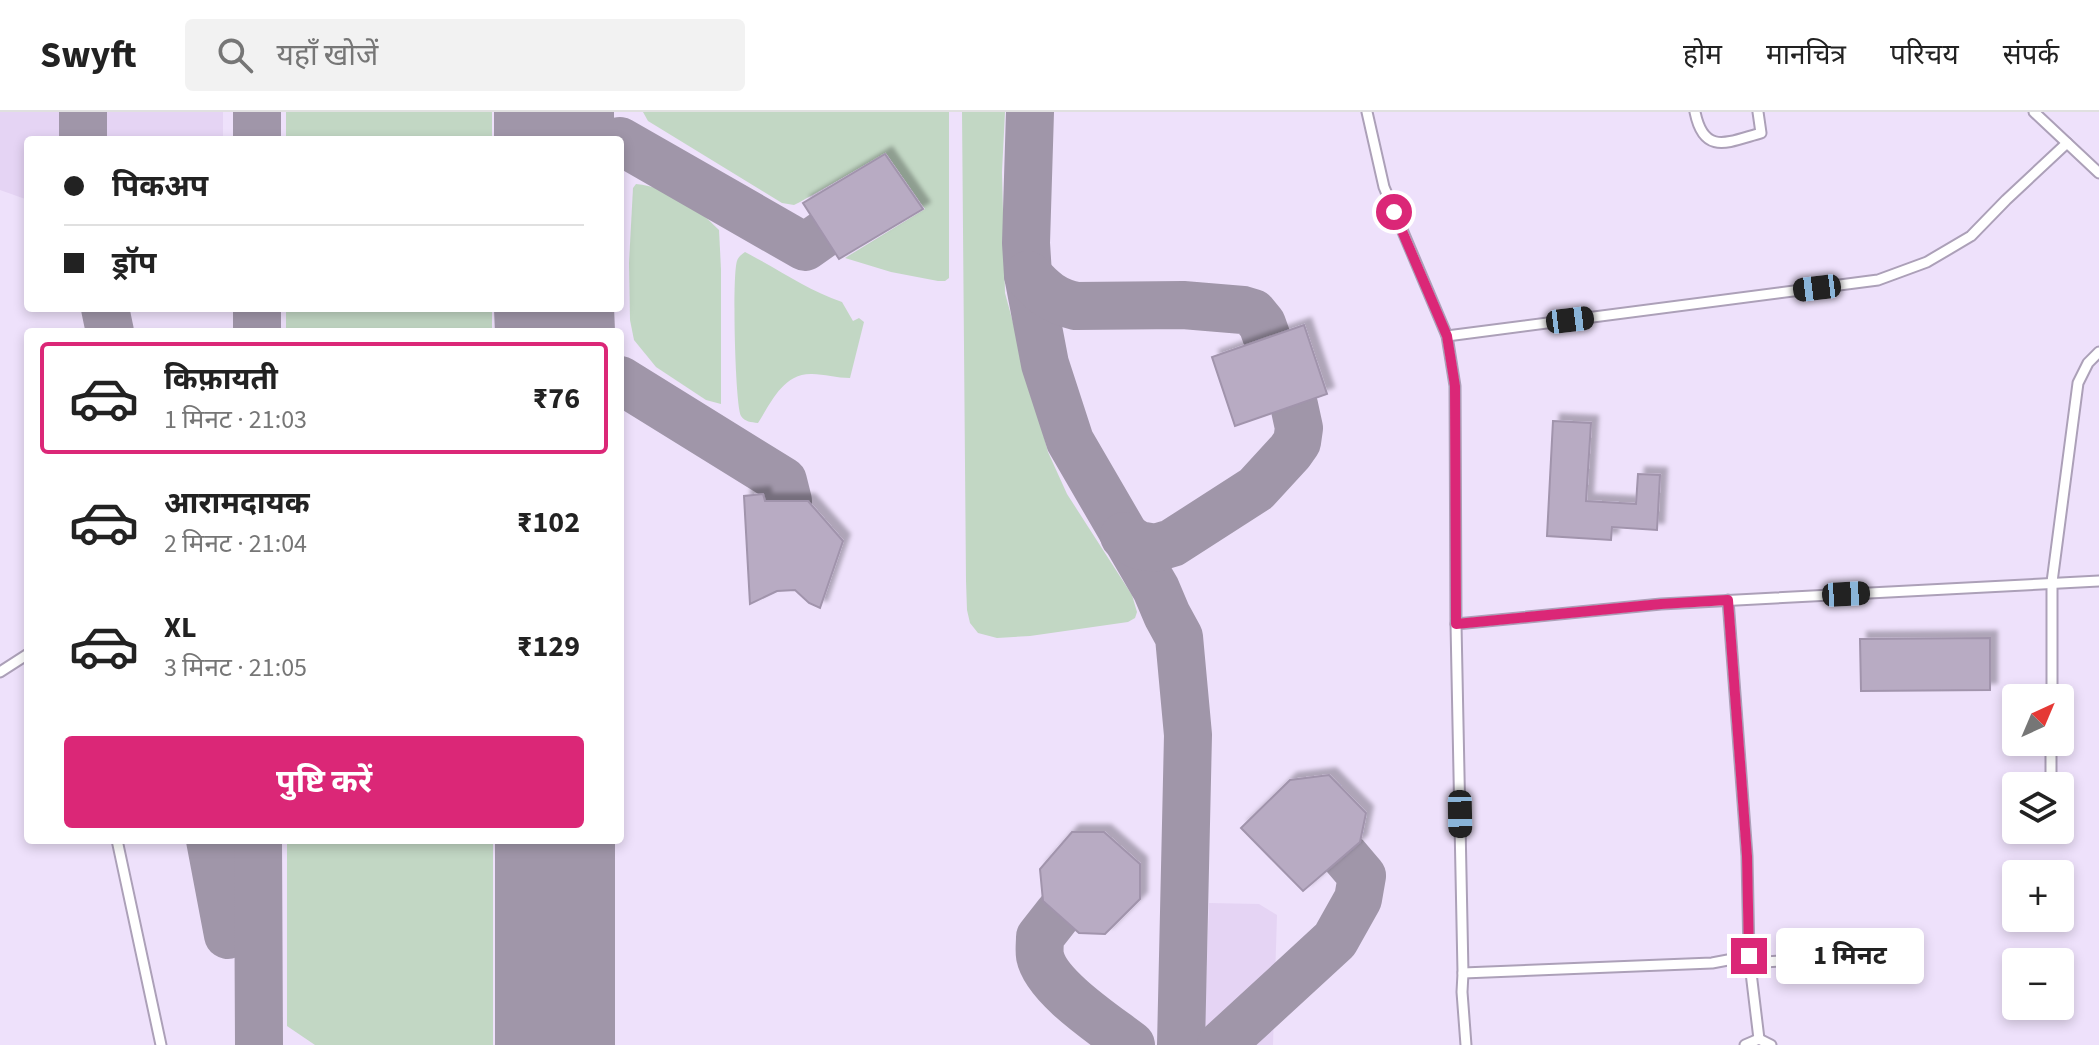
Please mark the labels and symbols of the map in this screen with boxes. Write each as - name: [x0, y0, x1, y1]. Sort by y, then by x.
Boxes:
- route start: [1376, 194, 1412, 230]
- car: [1792, 273, 1842, 303]
- car: [1545, 305, 1595, 335]
- car: [1821, 581, 1871, 607]
- north arrow: [2002, 684, 2074, 756]
- car: [1448, 790, 1472, 838]
- callout: 1 मिनट: [1777, 928, 1925, 984]
- route end: [1731, 938, 1767, 974]

